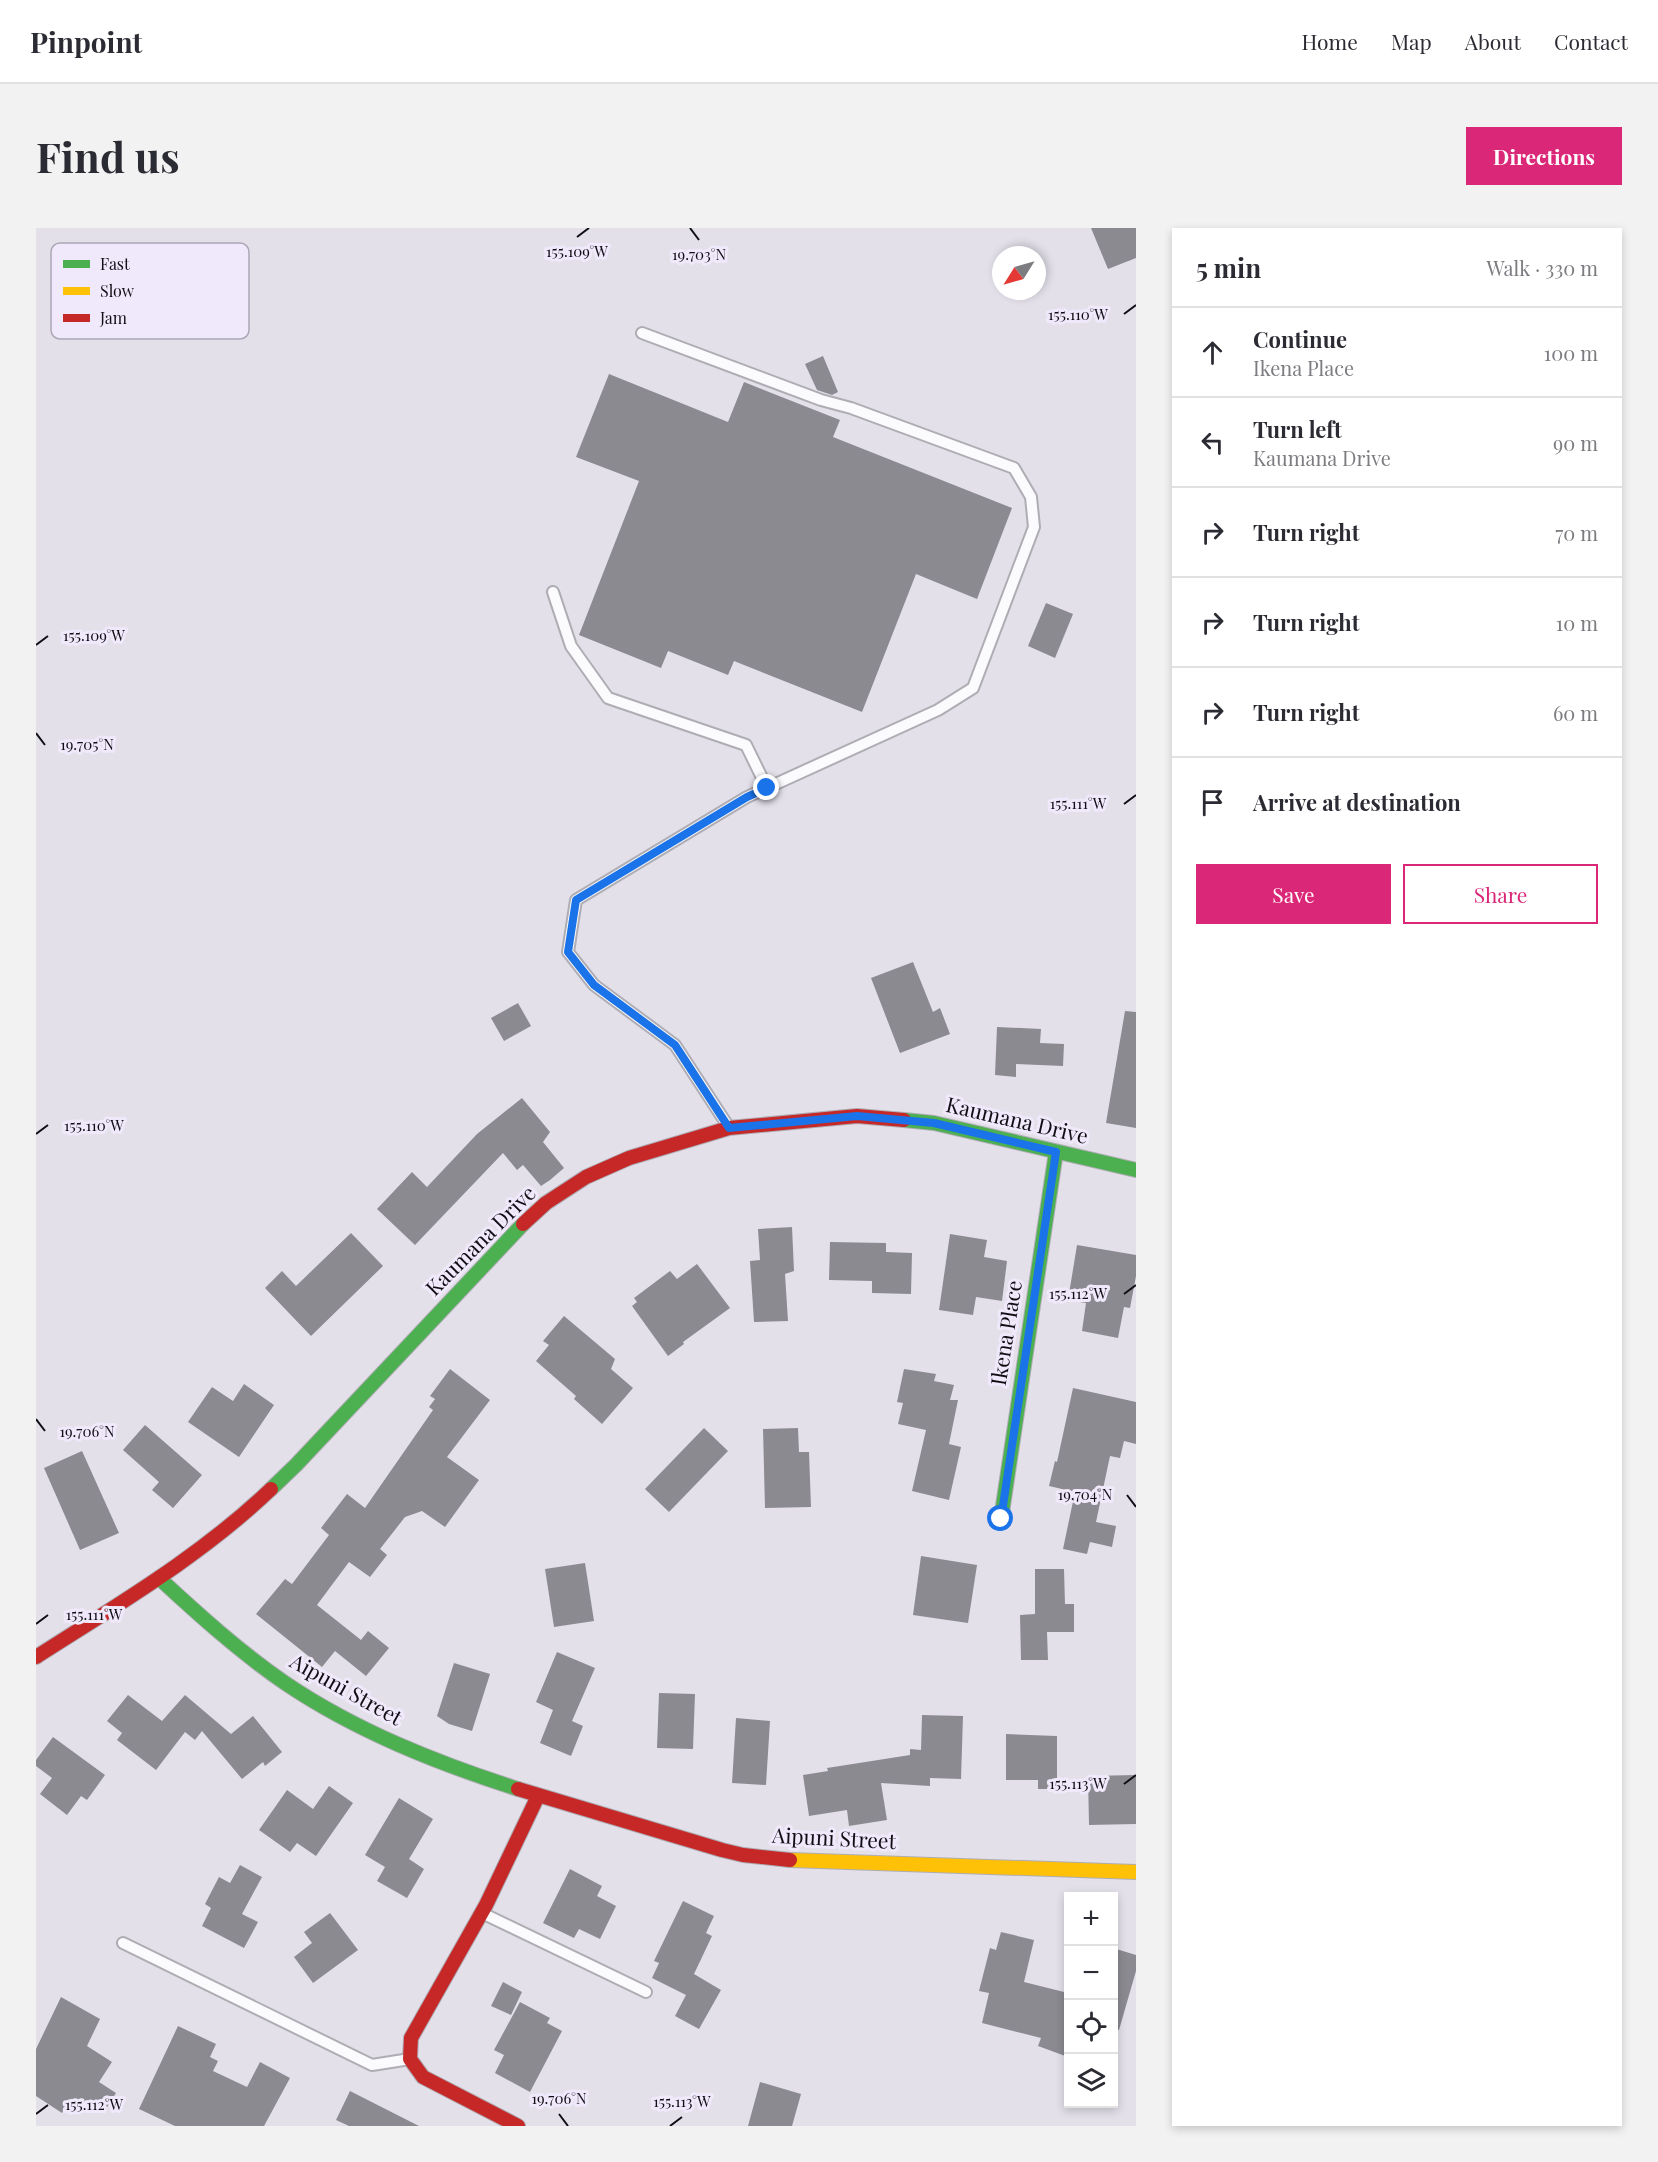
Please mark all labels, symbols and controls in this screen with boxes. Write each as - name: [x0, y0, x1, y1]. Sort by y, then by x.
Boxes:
- text: Pinpoint: [30, 23, 142, 60]
- text: Home: [1302, 27, 1358, 55]
- text: Map: [1391, 27, 1432, 55]
- text: About: [1465, 27, 1521, 55]
- text: Contact: [1554, 27, 1628, 55]
- button: Directions: [1466, 127, 1622, 185]
- text: Find us: [36, 128, 180, 184]
- text: 155.109°W: [546, 241, 608, 261]
- legend: [51, 243, 249, 339]
- text: 19.703°N: [672, 244, 726, 264]
- north arrow: [992, 246, 1046, 300]
- text: 5 min: [1196, 250, 1261, 285]
- text: Fast: [100, 253, 130, 274]
- text: Walk · 330 m: [1486, 254, 1598, 281]
- text: Slow: [100, 280, 135, 301]
- text: 155.110°W: [1048, 304, 1108, 324]
- text: Jam: [99, 307, 127, 328]
- text: Continue: [1253, 324, 1347, 354]
- icon: ahead: [1196, 336, 1229, 369]
- text: 100 m: [1544, 339, 1598, 366]
- text: Ikena Place: [1253, 354, 1354, 381]
- text: Turn left: [1253, 414, 1342, 444]
- icon: left: [1196, 426, 1229, 459]
- text: 90 m: [1553, 429, 1598, 456]
- text: Kaumana Drive: [1253, 444, 1391, 471]
- icon: right: [1196, 516, 1229, 549]
- text: Turn right: [1253, 517, 1359, 547]
- text: 70 m: [1555, 519, 1598, 546]
- icon: right: [1196, 606, 1229, 639]
- text: Turn right: [1253, 607, 1359, 637]
- text: 10 m: [1556, 609, 1598, 636]
- text: 155.109°W: [63, 625, 125, 645]
- icon: right: [1196, 696, 1229, 729]
- text: Turn right: [1253, 697, 1359, 727]
- text: 60 m: [1553, 699, 1598, 726]
- text: 19.705°N: [60, 734, 114, 754]
- route end: [753, 774, 779, 800]
- icon: arrive: [1196, 786, 1229, 819]
- text: Arrive at destination: [1253, 787, 1461, 817]
- text: 155.111°W: [1050, 793, 1107, 813]
- button: Save: [1196, 864, 1391, 924]
- button: Share: [1403, 864, 1598, 924]
- street label: Kaumana Drive: [944, 1089, 1091, 1149]
- text: 155.110°W: [64, 1115, 124, 1135]
- street label: Kaumana Drive: [418, 1178, 541, 1301]
- street label: Ikena Place: [983, 1278, 1027, 1387]
- text: 155.112°W: [1049, 1283, 1107, 1303]
- text: 19.706°N: [59, 1421, 115, 1441]
- text: 19.704°N: [1058, 1484, 1113, 1504]
- route start: [987, 1505, 1013, 1531]
- text: 155.111°W: [66, 1604, 123, 1624]
- street label: Aipuni Street: [285, 1645, 409, 1731]
- text: 155.113°W: [1049, 1773, 1107, 1793]
- street label: Aipuni Street: [770, 1820, 897, 1854]
- map controls: [1064, 1892, 1118, 2108]
- button: +: [1064, 1892, 1118, 1946]
- button: −: [1064, 1946, 1118, 2000]
- button: locate: [1064, 2000, 1118, 2054]
- button: layers: [1064, 2054, 1118, 2108]
- text: 19.706°N: [531, 2088, 587, 2108]
- text: 155.113°W: [653, 2091, 711, 2111]
- text: 155.112°W: [65, 2094, 123, 2114]

